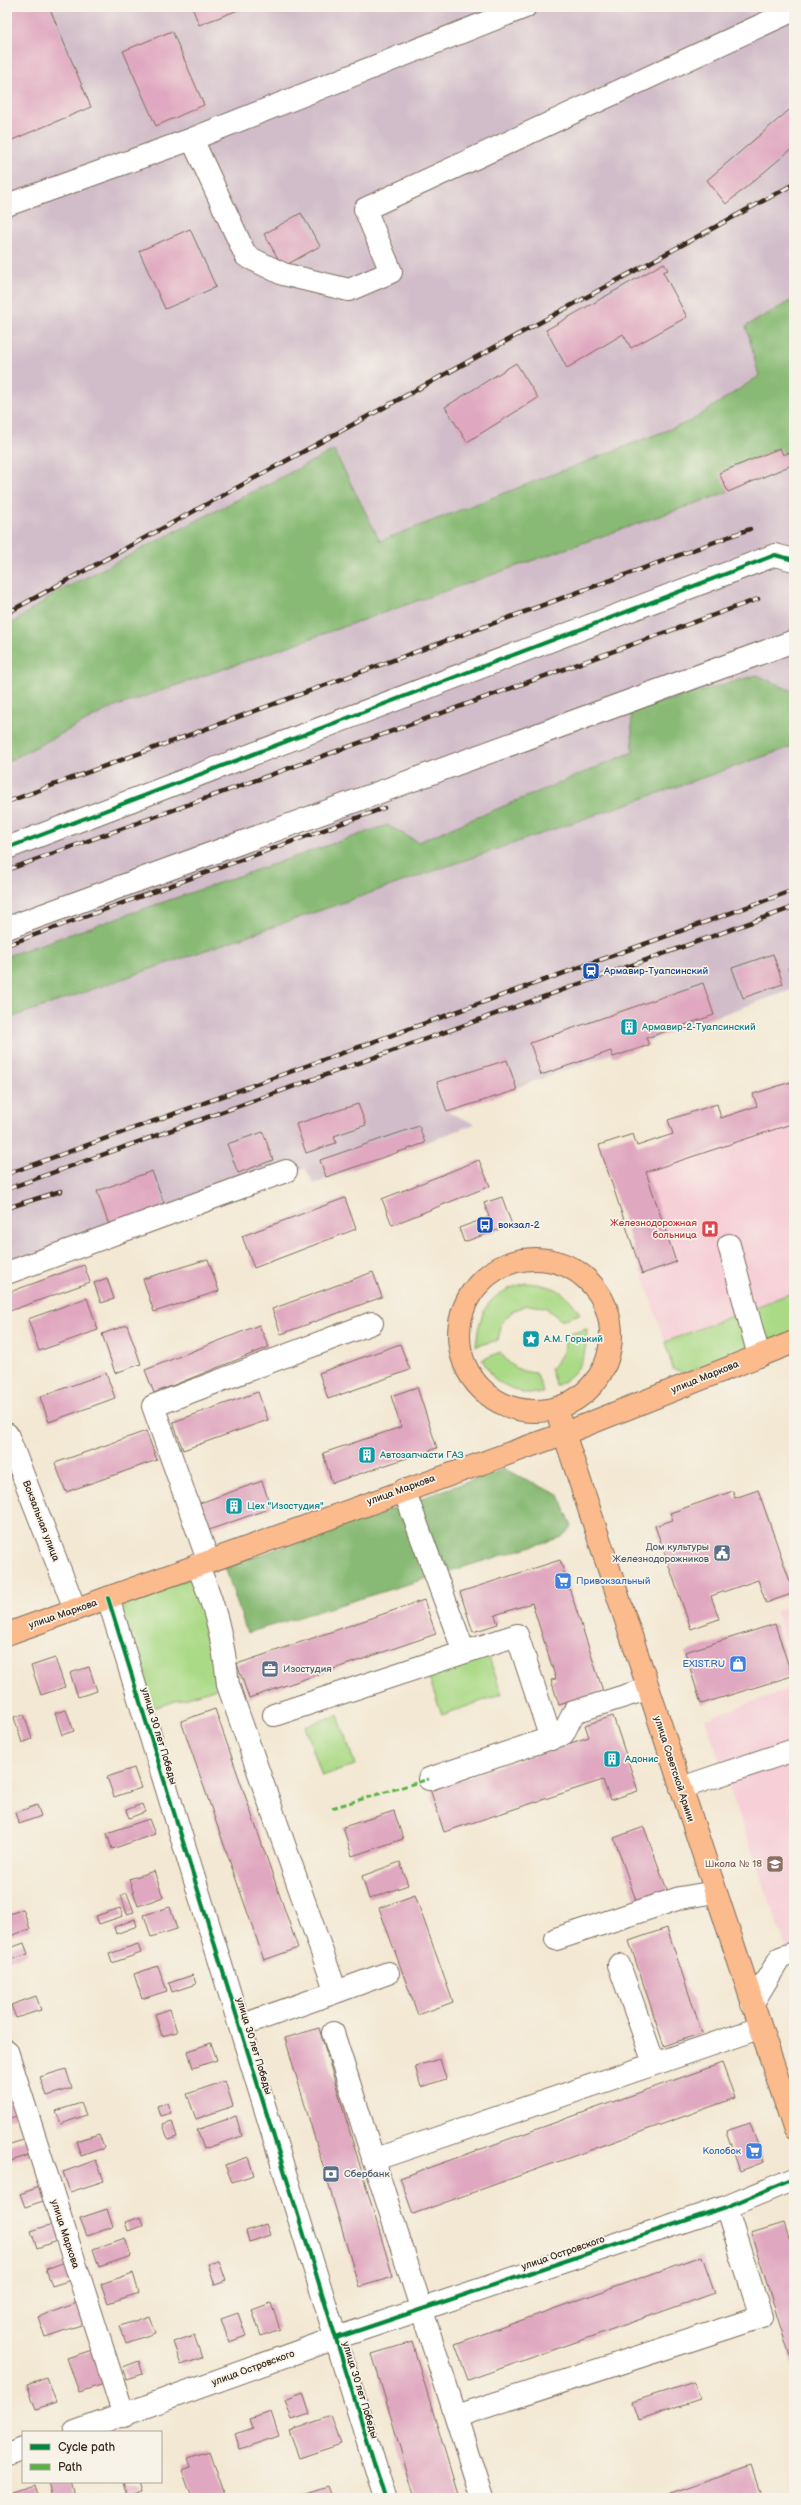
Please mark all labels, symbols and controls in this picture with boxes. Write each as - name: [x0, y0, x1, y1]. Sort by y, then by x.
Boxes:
- station icon: Армавир-Туапсинский: [581, 961, 601, 981]
- place label: Армавир-Туапсинский: [603, 965, 708, 977]
- building icon: Армавир-2-Туапсинский: [619, 1017, 639, 1037]
- place label: Армавир-2-Туапсинский: [641, 1021, 756, 1033]
- bus stop icon: вокзал-2: [475, 1215, 495, 1235]
- place label: Железнодорожная больница: [610, 1217, 697, 1241]
- place label: вокзал-2: [498, 1219, 540, 1231]
- hospital icon: Железнодорожная больница: [700, 1219, 720, 1239]
- place icon: А.М. Горький: [521, 1329, 541, 1349]
- place label: А.М. Горький: [543, 1333, 603, 1345]
- street label: улица Маркова: [669, 1358, 741, 1396]
- building icon: Автозапчасти ГАЗ: [357, 1445, 377, 1465]
- place label: Автозапчасти ГАЗ: [379, 1449, 464, 1461]
- street label: улица Маркова: [365, 1472, 437, 1508]
- street label: Вокзальная улица: [20, 1479, 62, 1563]
- building icon: Цех "Изостудия": [224, 1496, 244, 1516]
- place label: Цех "Изостудия": [247, 1500, 324, 1512]
- place label: Дом культуры Железнодорожников: [612, 1541, 710, 1565]
- public building icon: Дом культуры Железнодорожников: [712, 1543, 732, 1563]
- supermarket icon: Привокзальный: [553, 1571, 573, 1591]
- place label: Привокзальный: [576, 1575, 651, 1587]
- street label: улица Маркова: [27, 1597, 99, 1631]
- shop icon: EXIST.RU: [728, 1654, 748, 1674]
- place label: EXIST.RU: [682, 1658, 725, 1670]
- office icon: Изостудия: [260, 1659, 280, 1679]
- place label: Изостудия: [283, 1663, 332, 1675]
- street label: улица 30 лет Победы: [139, 1686, 179, 1786]
- street label: улица Советской Армии: [651, 1714, 697, 1824]
- building icon: Адонис: [602, 1749, 622, 1769]
- place label: Адонис: [624, 1753, 659, 1765]
- school or university icon: Школа № 18: [765, 1854, 785, 1874]
- place label: Школа № 18: [705, 1858, 762, 1870]
- street label: улица 30 лет Победы: [234, 1996, 274, 2096]
- supermarket icon: Колобок: [744, 2141, 764, 2161]
- place label: Колобок: [703, 2145, 742, 2157]
- bank icon: Сбербанк: [321, 2164, 341, 2184]
- place label: Сбербанк: [344, 2168, 391, 2180]
- street label: улица Маркова: [48, 2198, 82, 2270]
- street label: улица Островского: [520, 2233, 606, 2273]
- street label: улица 30 лет Победы: [340, 2340, 380, 2440]
- street label: улица Островского: [210, 2347, 296, 2389]
- legend: [22, 2431, 162, 2483]
- text: Cycle path: [58, 2440, 115, 2455]
- text: Path: [58, 2460, 83, 2475]

